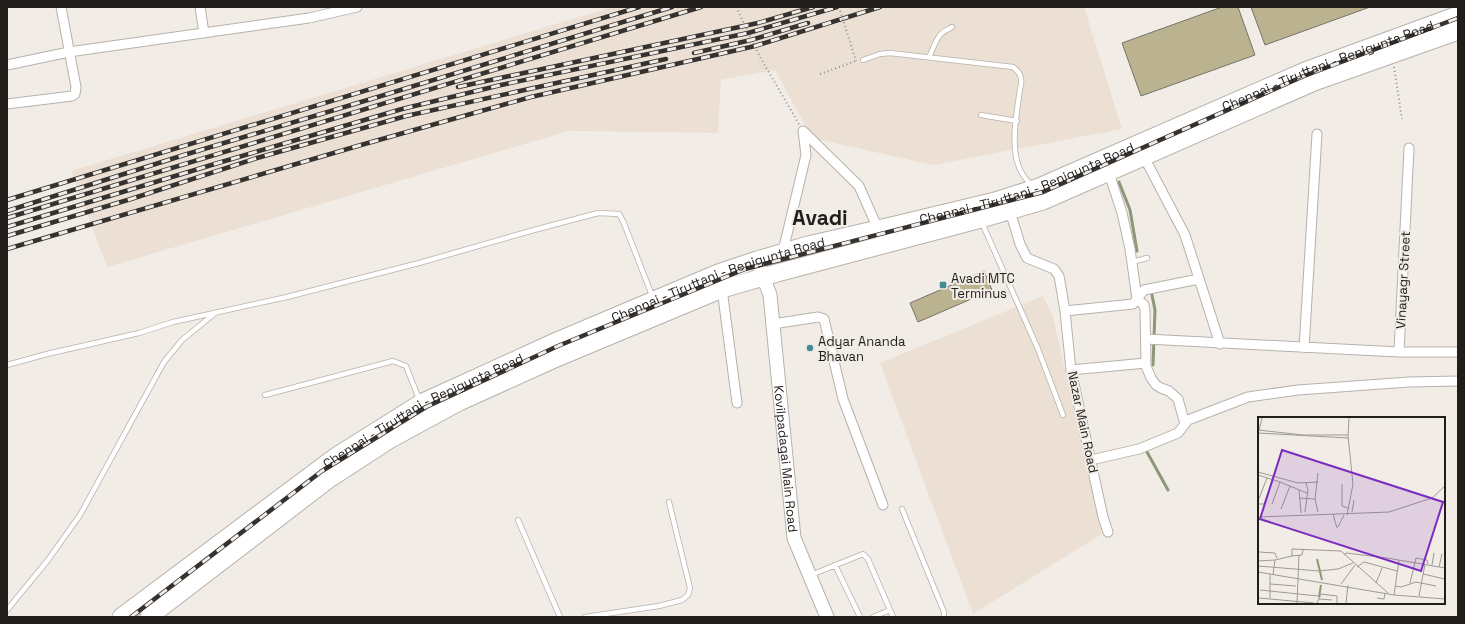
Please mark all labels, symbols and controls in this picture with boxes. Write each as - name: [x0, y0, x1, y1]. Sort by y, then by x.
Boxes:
- street label: Chennai - Tiruttani - Renigunta Road: [1219, 16, 1436, 115]
- street label: Chennai - Tiruttani - Renigunta Road: [918, 138, 1137, 227]
- district label: Avadi: [792, 204, 848, 231]
- street label: Vinayagr Street: [1392, 231, 1414, 329]
- street label: Chennai - Tiruttani - Renigunta Road: [609, 233, 826, 326]
- place label: Avadi MTC Terminus: [951, 270, 1015, 302]
- marker: Avadi MTC Terminus: [938, 280, 948, 290]
- place label: Adyar Ananda Bhavan: [818, 333, 906, 365]
- marker: Adyar Ananda Bhavan: [805, 343, 815, 353]
- street label: Chennai - Tiruttani - Renigunta Road: [319, 349, 526, 472]
- street label: Nazar Main Road: [1064, 370, 1102, 474]
- street label: Kovilpadagai Main Road: [770, 384, 802, 533]
- inset map: [1258, 417, 1445, 604]

